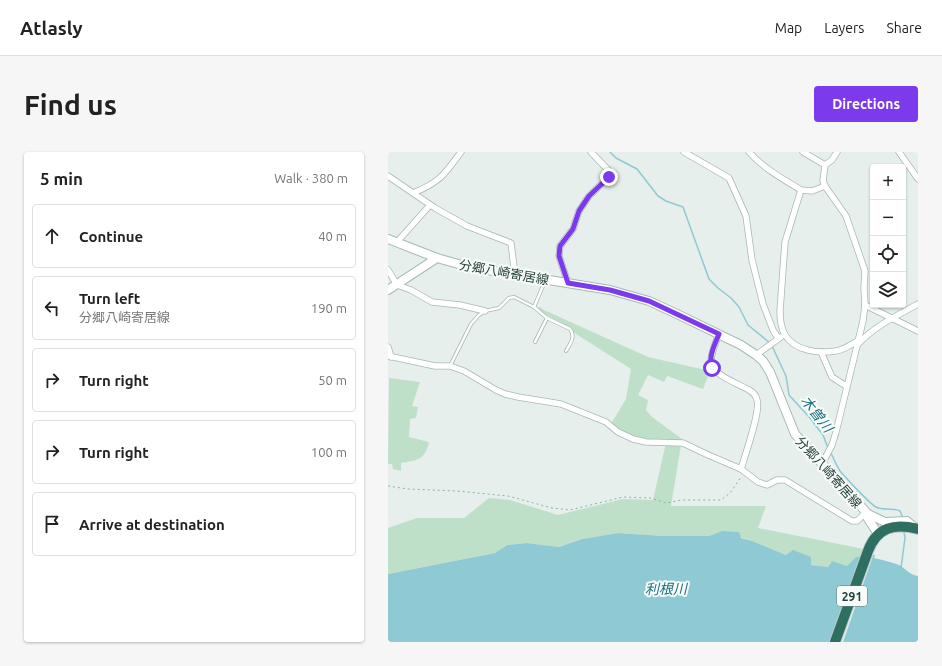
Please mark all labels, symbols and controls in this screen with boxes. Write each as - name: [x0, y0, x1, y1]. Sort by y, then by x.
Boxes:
- text: Atlasly: [20, 17, 83, 39]
- text: Map: [775, 20, 802, 36]
- text: Layers: [824, 20, 864, 36]
- text: Share: [886, 20, 922, 36]
- button: Directions: [814, 86, 918, 122]
- text: Find us: [24, 89, 117, 120]
- map controls: [870, 164, 906, 308]
- button: +: [870, 164, 906, 200]
- route end: [600, 168, 618, 186]
- text: 5 min: [40, 169, 83, 188]
- text: Walk · 380 m: [274, 171, 348, 185]
- button: −: [870, 200, 906, 236]
- icon: ahead: [41, 225, 63, 247]
- text: Continue: [79, 228, 143, 245]
- text: 40 m: [318, 229, 347, 243]
- button: locate: [870, 236, 906, 272]
- street label: 分郷八崎寄居線: [458, 257, 550, 287]
- button: layers: [870, 272, 906, 308]
- text: Turn left: [79, 290, 140, 307]
- icon: left: [41, 297, 63, 319]
- text: 190 m: [311, 301, 347, 315]
- text: 分郷八崎寄居線: [79, 310, 170, 324]
- route start: [703, 359, 721, 377]
- icon: right: [41, 369, 63, 391]
- text: Turn right: [79, 372, 149, 389]
- text: 50 m: [318, 373, 347, 387]
- water label: 木曽川: [798, 393, 837, 437]
- street label: 分郷八崎寄居線: [793, 433, 865, 511]
- icon: right: [41, 441, 63, 463]
- text: Turn right: [79, 444, 149, 461]
- text: 100 m: [311, 445, 347, 459]
- icon: arrive: [41, 513, 63, 535]
- text: Arrive at destination: [79, 516, 225, 533]
- water label: 利根川: [645, 581, 689, 597]
- road number: 291: [837, 586, 867, 606]

